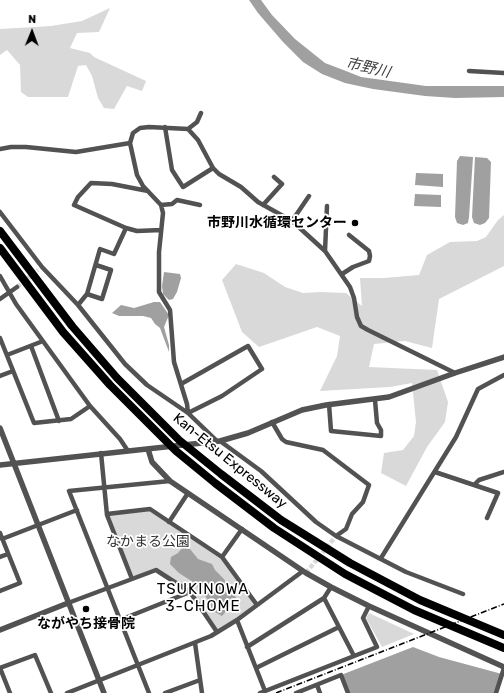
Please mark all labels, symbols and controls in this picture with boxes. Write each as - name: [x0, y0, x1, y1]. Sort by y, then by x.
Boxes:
- north arrow: [12, 12, 52, 52]
- text: N: [28, 13, 36, 26]
- water label: 市野川: [344, 54, 392, 82]
- place label: 市野川水循環センター: [207, 215, 347, 231]
- marker: 市野川水循環センター: [350, 218, 360, 228]
- street label: Kan-Etsu Expressway: [170, 410, 290, 512]
- park label: なかまる公園: [106, 534, 190, 550]
- district label: TSUKINOWA 3-CHOME: [157, 581, 249, 616]
- marker: ながやち接骨院: [81, 604, 91, 614]
- place label: ながやち接骨院: [37, 616, 135, 632]

